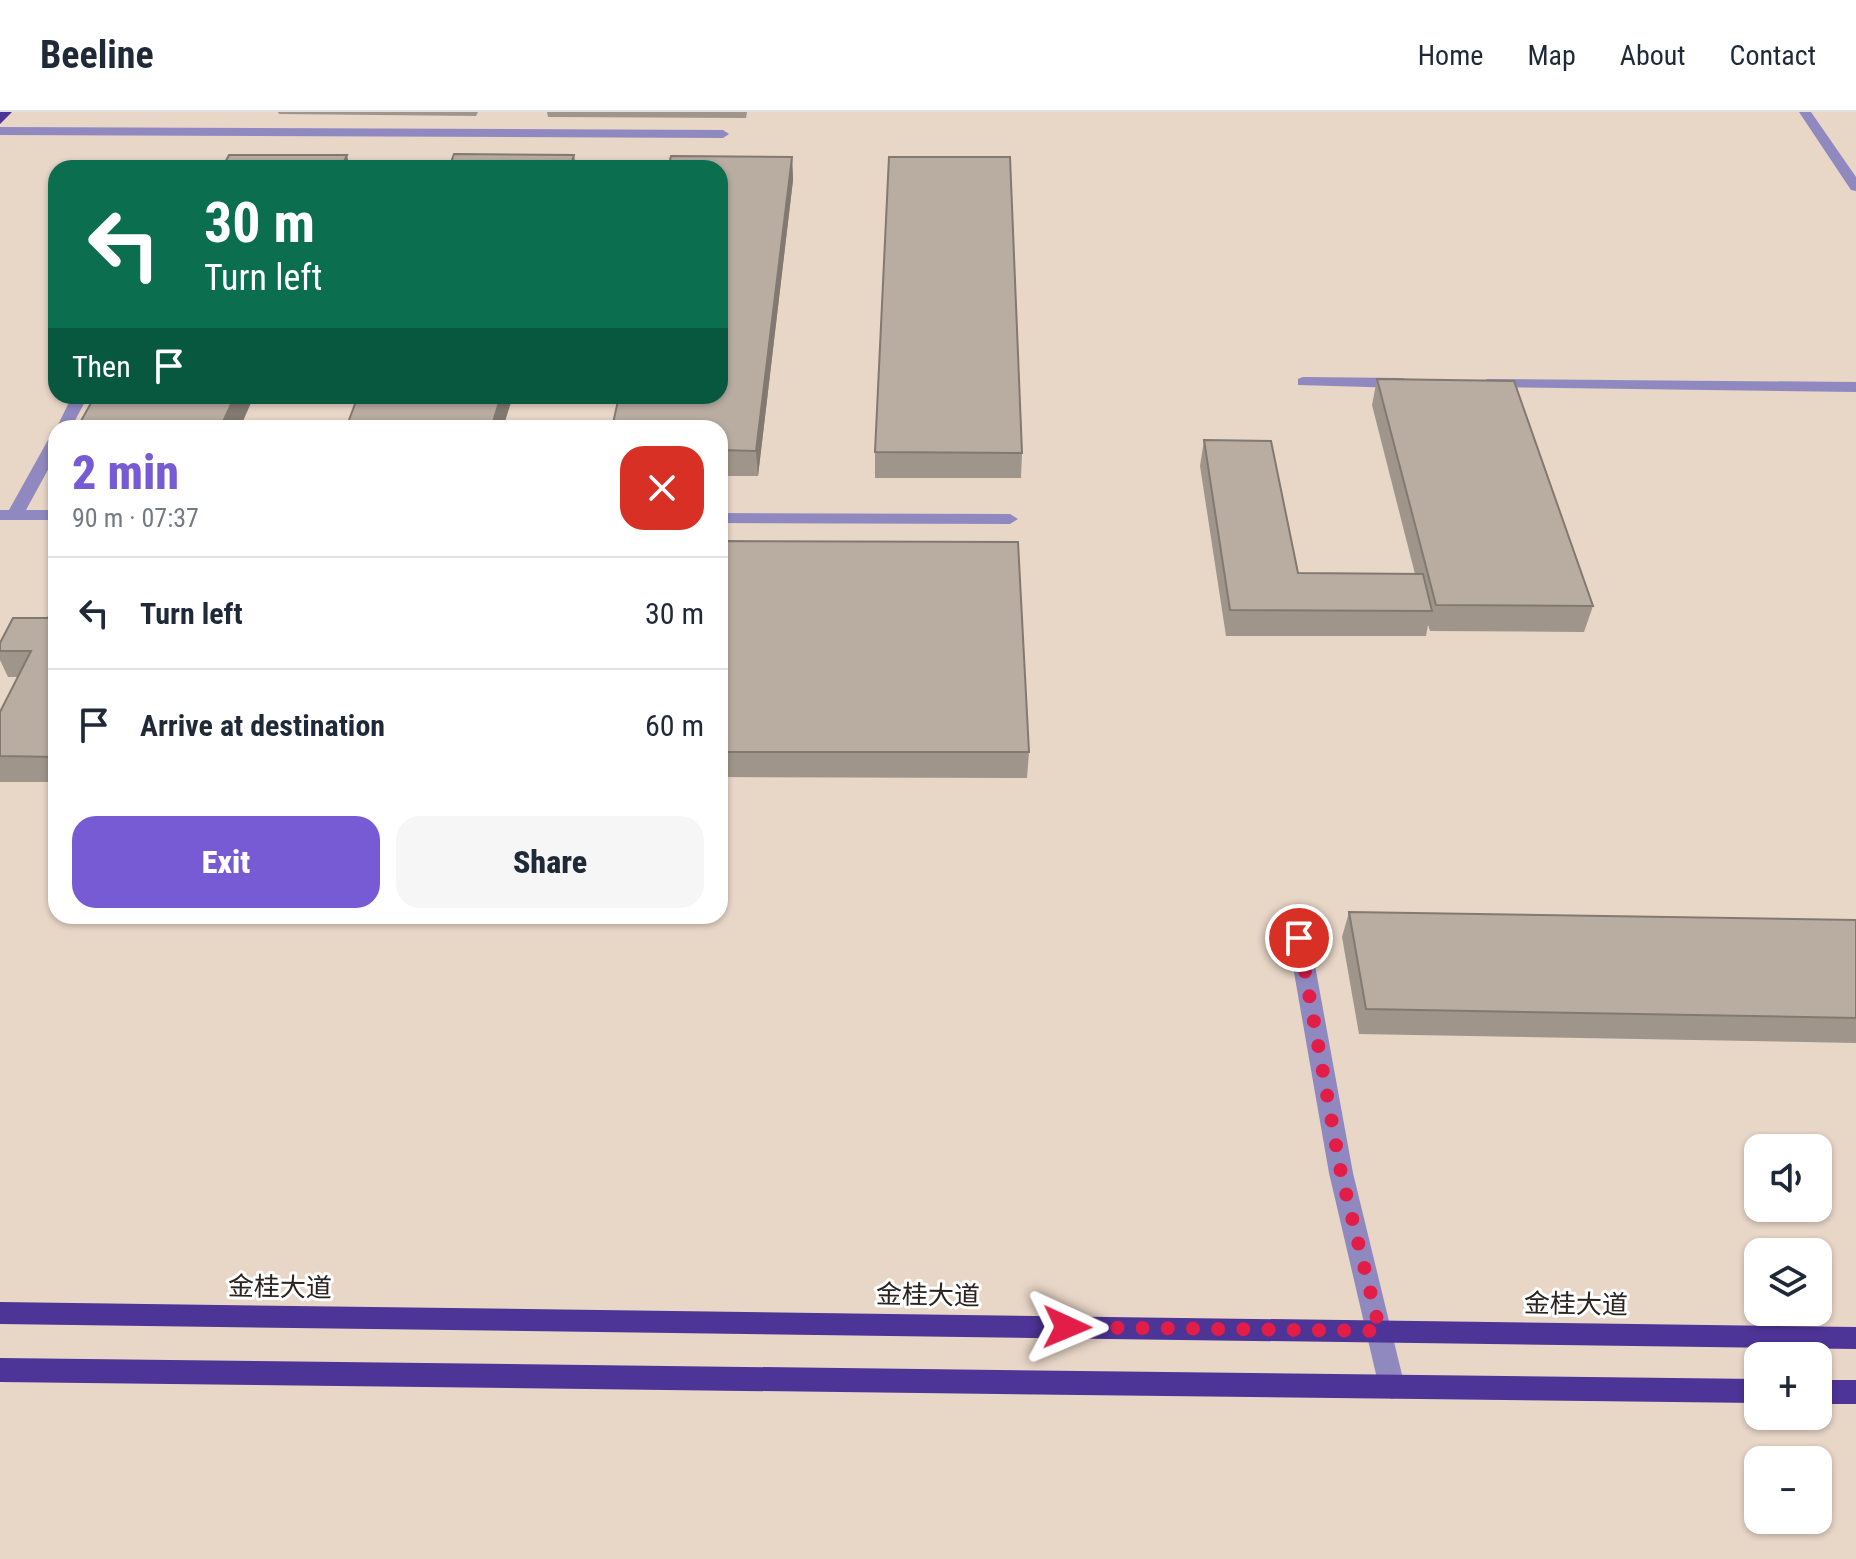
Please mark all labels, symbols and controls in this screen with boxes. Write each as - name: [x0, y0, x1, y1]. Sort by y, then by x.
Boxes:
- text: Beeline: [40, 33, 154, 77]
- text: Home: [1418, 39, 1483, 72]
- text: Map: [1527, 39, 1576, 72]
- text: About: [1620, 39, 1686, 72]
- text: Contact: [1730, 39, 1816, 72]
- text: 30 m: [204, 190, 315, 256]
- icon: left: [72, 192, 176, 296]
- text: Turn left: [204, 257, 322, 299]
- icon: arrive: [147, 344, 191, 388]
- text: Then: [72, 349, 131, 384]
- text: 2 min: [72, 444, 179, 501]
- button: close: [620, 446, 704, 530]
- text: 90 m · 07:37: [72, 503, 199, 533]
- icon: left: [72, 591, 116, 635]
- text: Turn left: [140, 596, 243, 631]
- text: 30 m: [645, 596, 704, 631]
- icon: arrive: [72, 703, 116, 747]
- text: Arrive at destination: [140, 708, 385, 743]
- text: 60 m: [645, 708, 704, 743]
- button: Exit: [72, 816, 380, 908]
- button: Share: [396, 816, 704, 908]
- pin: [1265, 904, 1333, 972]
- icon: arrive: [1277, 916, 1321, 960]
- map controls: [1744, 1134, 1832, 1534]
- button: sound: [1744, 1134, 1832, 1222]
- button: layers: [1744, 1238, 1832, 1326]
- street label: 金桂大道: [228, 1271, 332, 1303]
- street label: 金桂大道: [876, 1279, 980, 1311]
- position arrow: [1025, 1285, 1109, 1369]
- street label: 金桂大道: [1524, 1288, 1628, 1320]
- button: +: [1744, 1342, 1832, 1430]
- button: −: [1744, 1446, 1832, 1534]

